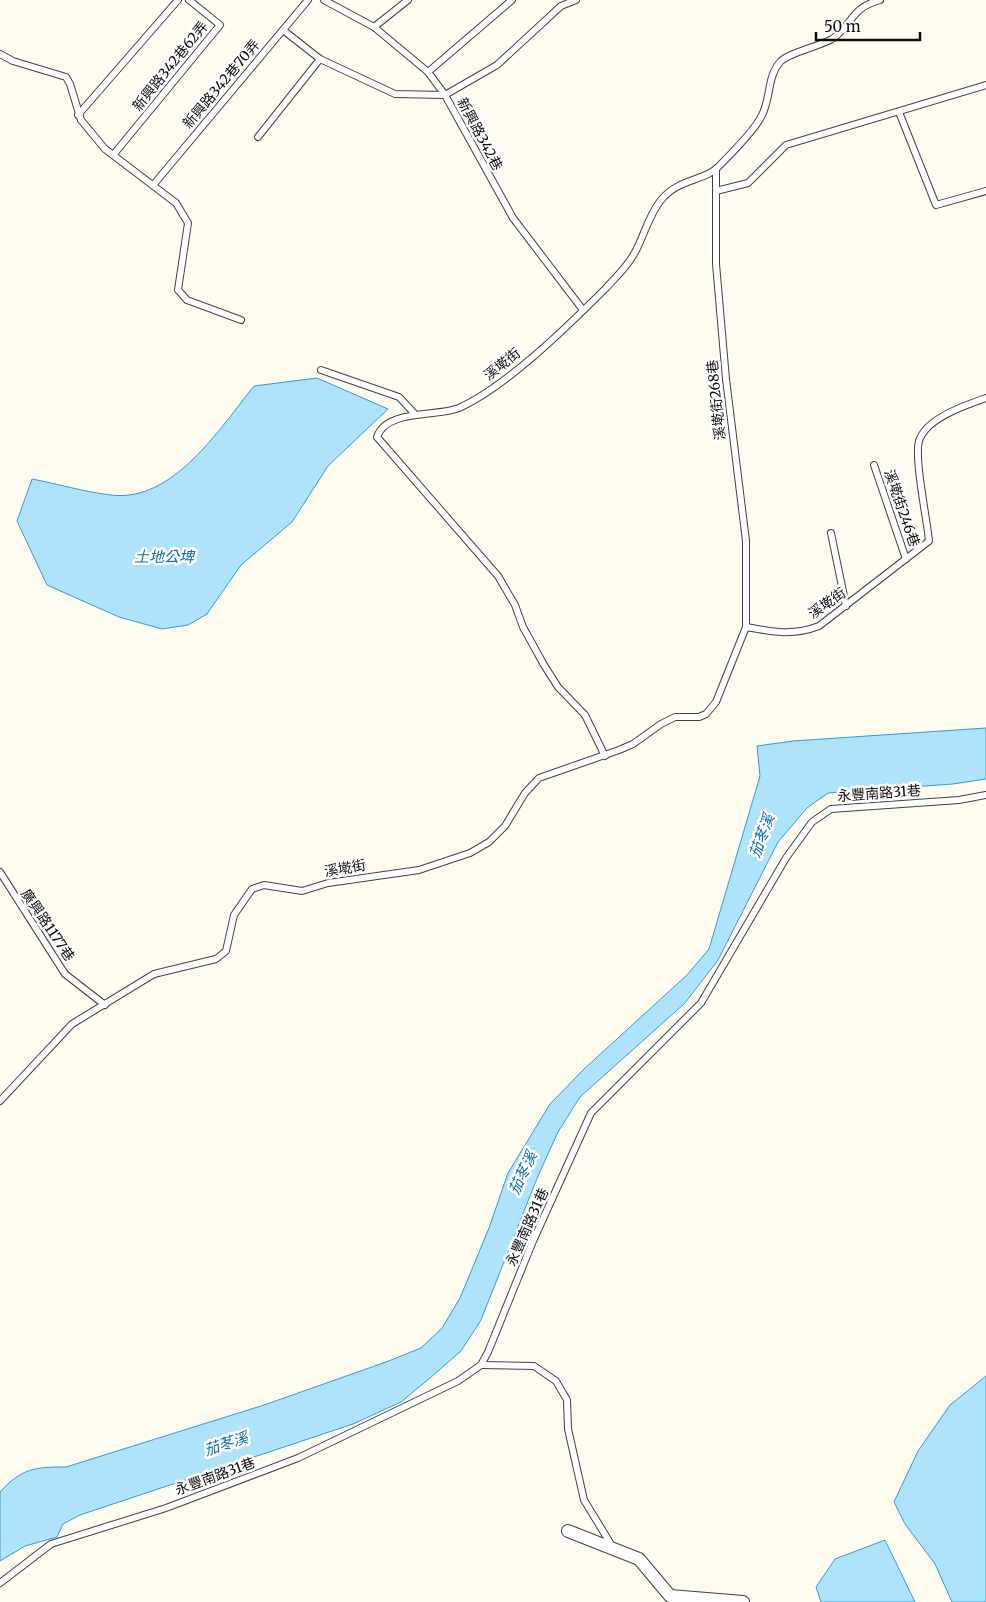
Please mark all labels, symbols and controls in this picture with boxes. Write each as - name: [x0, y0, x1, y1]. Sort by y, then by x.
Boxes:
- scale bar: [816, 10, 920, 42]
- street label: 新興路342巷62弄: [128, 17, 212, 115]
- text: 50 m: [824, 17, 861, 36]
- street label: 新興路342巷70弄: [179, 36, 263, 132]
- street label: 新興路342巷: [453, 94, 507, 174]
- street label: 溪墘街: [480, 344, 524, 384]
- street label: 溪墘街268巷: [703, 359, 729, 441]
- street label: 溪墘街246巷: [880, 467, 924, 549]
- water label: 土地公埤: [134, 547, 196, 566]
- street label: 溪墘街: [805, 584, 849, 622]
- street label: 永豐南路31巷: [837, 781, 921, 805]
- water label: 茄苳溪: [745, 810, 779, 860]
- street label: 溪墘街: [323, 855, 367, 881]
- street label: 廣興路1177巷: [17, 885, 79, 965]
- water label: 茄苳溪: [504, 1147, 542, 1197]
- street label: 永豐南路31巷: [502, 1185, 552, 1269]
- water label: 茄苳溪: [202, 1427, 252, 1460]
- street label: 永豐南路31巷: [173, 1453, 257, 1499]

